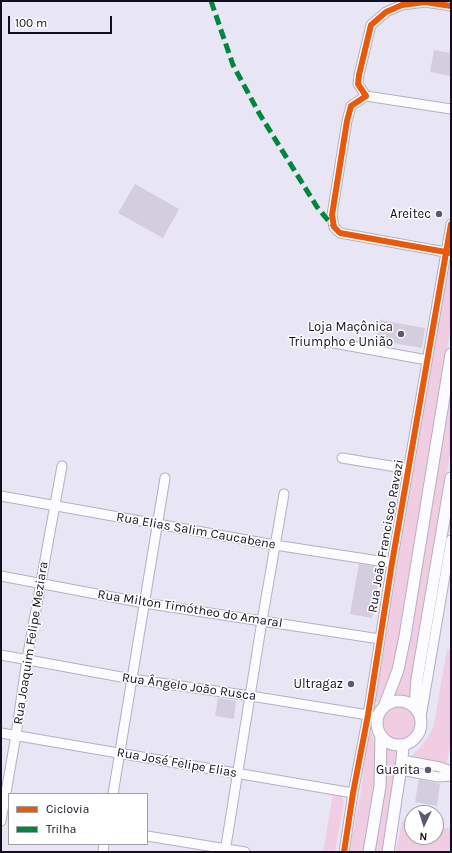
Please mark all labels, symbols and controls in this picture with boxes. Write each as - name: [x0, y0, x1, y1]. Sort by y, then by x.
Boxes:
- scale bar: [10, 8, 114, 34]
- text: 100 m: [15, 16, 47, 30]
- place label: Areitec: [390, 206, 431, 222]
- marker: Areitec: [434, 209, 444, 219]
- place label: Loja Maçônica Triumpho e União: [289, 319, 393, 350]
- marker: Loja Maçônica Triumpho e União: [396, 329, 406, 339]
- street label: Rua João Francisco Ravazi: [365, 458, 407, 614]
- street label: Rua Elias Salim Caucabene: [115, 509, 277, 553]
- street label: Rua Joaquim Felipe Meziara: [10, 560, 52, 726]
- street label: Rua Milton Timótheo do Amaral: [96, 587, 284, 631]
- street label: Rua Ângelo João Rusca: [121, 670, 257, 704]
- place label: Ultragaz: [293, 676, 343, 692]
- marker: Ultragaz: [346, 679, 356, 689]
- street label: Rua José Felipe Elias: [116, 745, 238, 781]
- place label: Guarita: [376, 762, 420, 778]
- marker: Guarita: [423, 765, 433, 775]
- legend: [8, 793, 148, 845]
- text: Ciclovia: [46, 802, 89, 816]
- north arrow: [404, 805, 444, 845]
- text: Trilha: [46, 822, 76, 836]
- text: N: [419, 830, 428, 843]

